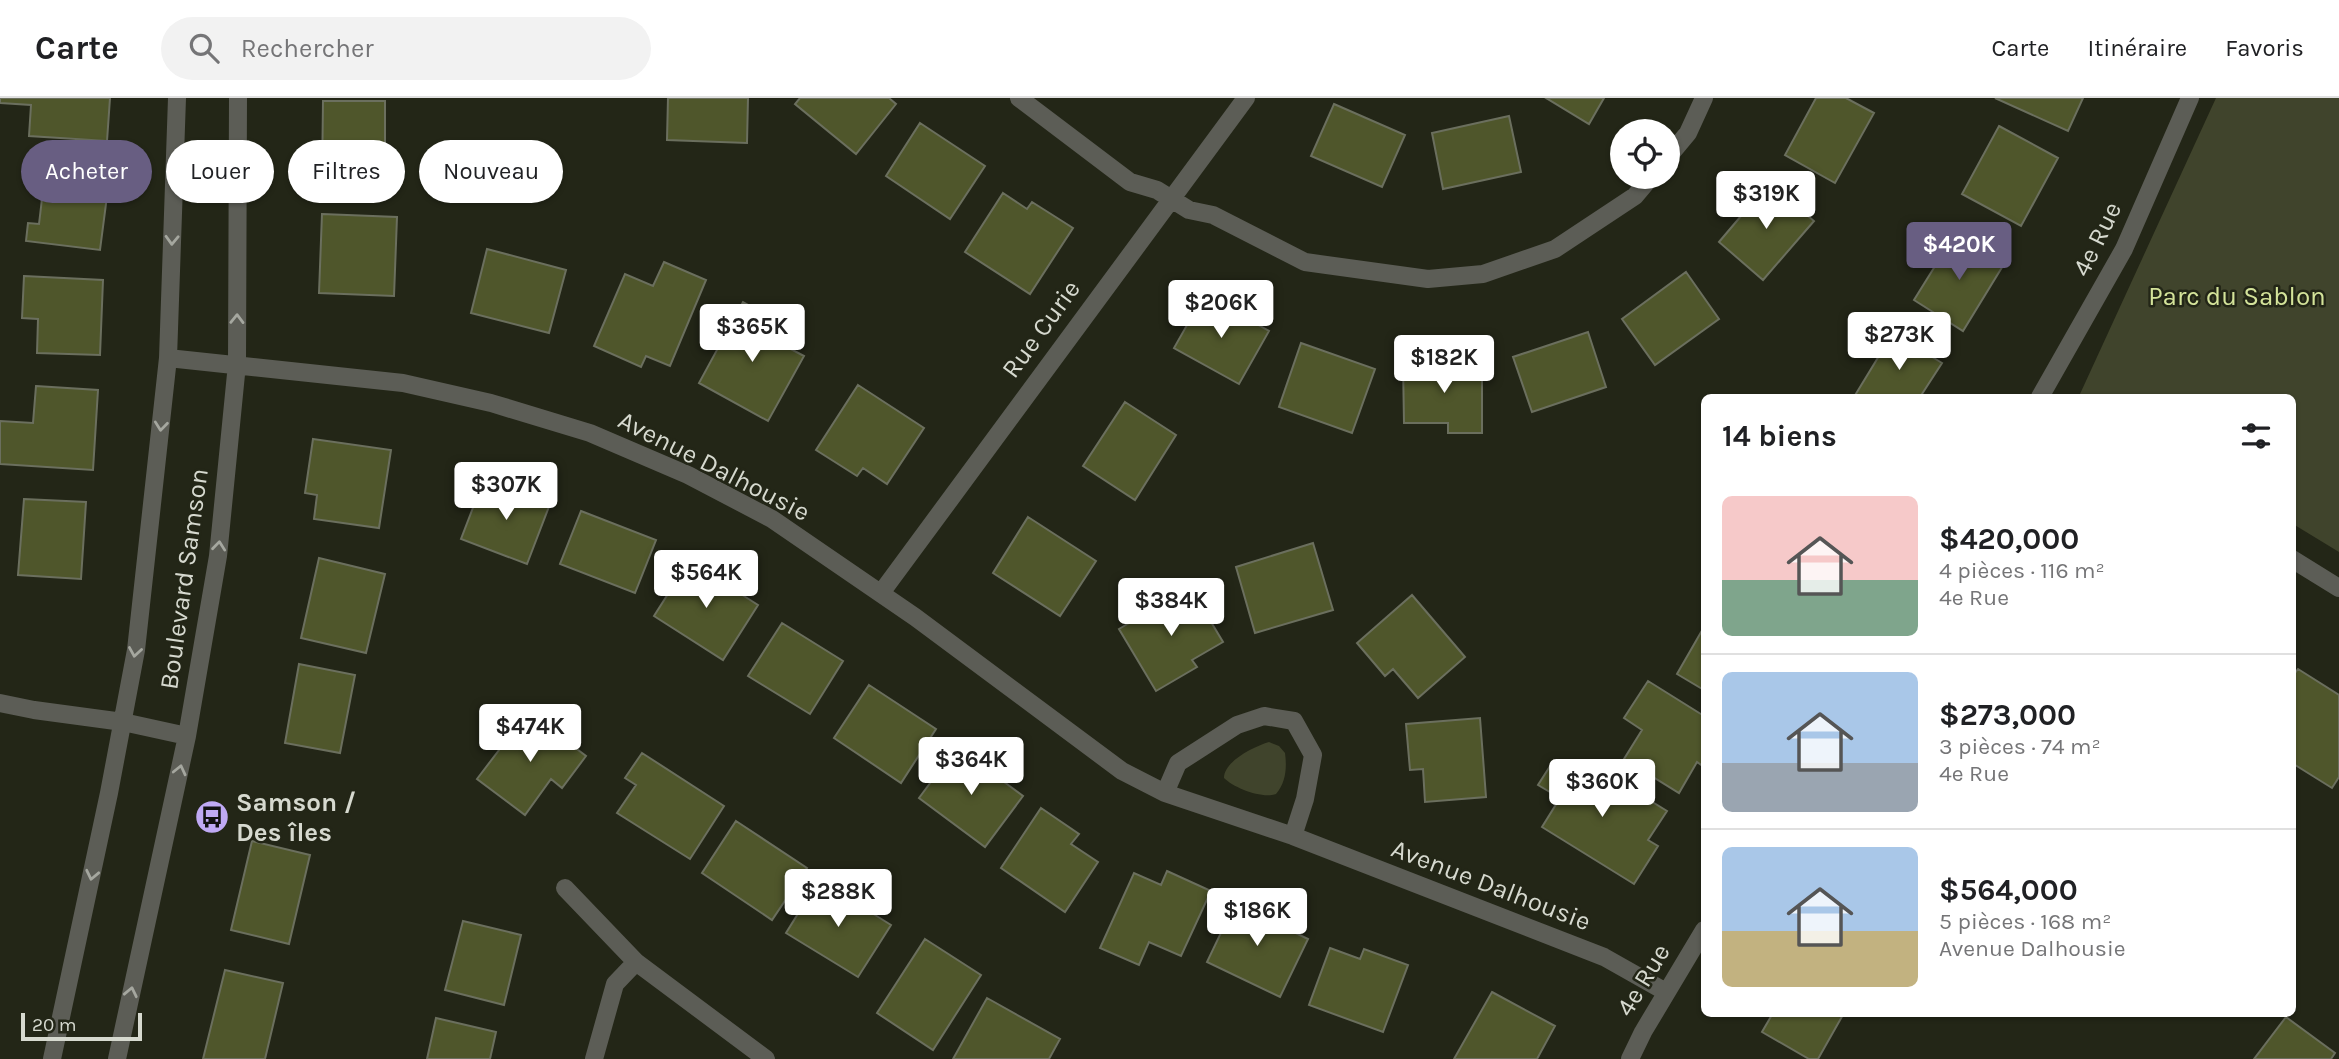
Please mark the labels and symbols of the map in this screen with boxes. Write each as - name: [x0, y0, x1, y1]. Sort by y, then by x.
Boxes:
- pin: $319K: [1717, 172, 1815, 231]
- street label: 4e Rue: [2066, 197, 2128, 281]
- pin: $420K: [1910, 222, 2008, 282]
- one-way arrow: [164, 234, 179, 245]
- street label: Rue Curie: [995, 274, 1087, 384]
- pin: $206K: [1172, 280, 1270, 340]
- park label: Parc du Sablon: [2148, 281, 2326, 312]
- pin: $365K: [703, 304, 801, 364]
- pin: $273K: [1850, 313, 1948, 372]
- one-way arrow: [229, 314, 245, 324]
- pin: $182K: [1395, 336, 1493, 395]
- street label: Avenue Dalhousie: [613, 404, 815, 528]
- one-way arrow: [153, 420, 168, 432]
- pin: $307K: [457, 462, 555, 522]
- street label: Boulevard Samson: [153, 466, 215, 692]
- one-way arrow: [211, 540, 226, 551]
- pin: $564K: [657, 550, 755, 610]
- pin: $384K: [1122, 578, 1220, 638]
- one-way arrow: [128, 646, 143, 658]
- pin: $474K: [481, 704, 579, 764]
- pin: $364K: [922, 738, 1020, 797]
- pin: $360K: [1553, 760, 1651, 819]
- one-way arrow: [171, 764, 186, 776]
- place label: Samson / Des îles: [236, 787, 356, 848]
- bus stop icon: Samson / Des îles: [193, 798, 231, 836]
- street label: Avenue Dalhousie: [1387, 833, 1595, 937]
- one-way arrow: [85, 869, 100, 881]
- pin: $288K: [789, 870, 887, 929]
- pin: $186K: [1208, 888, 1306, 948]
- street label: 4e Rue: [1609, 938, 1677, 1022]
- one-way arrow: [123, 986, 137, 998]
- scale bar: [21, 1010, 142, 1042]

